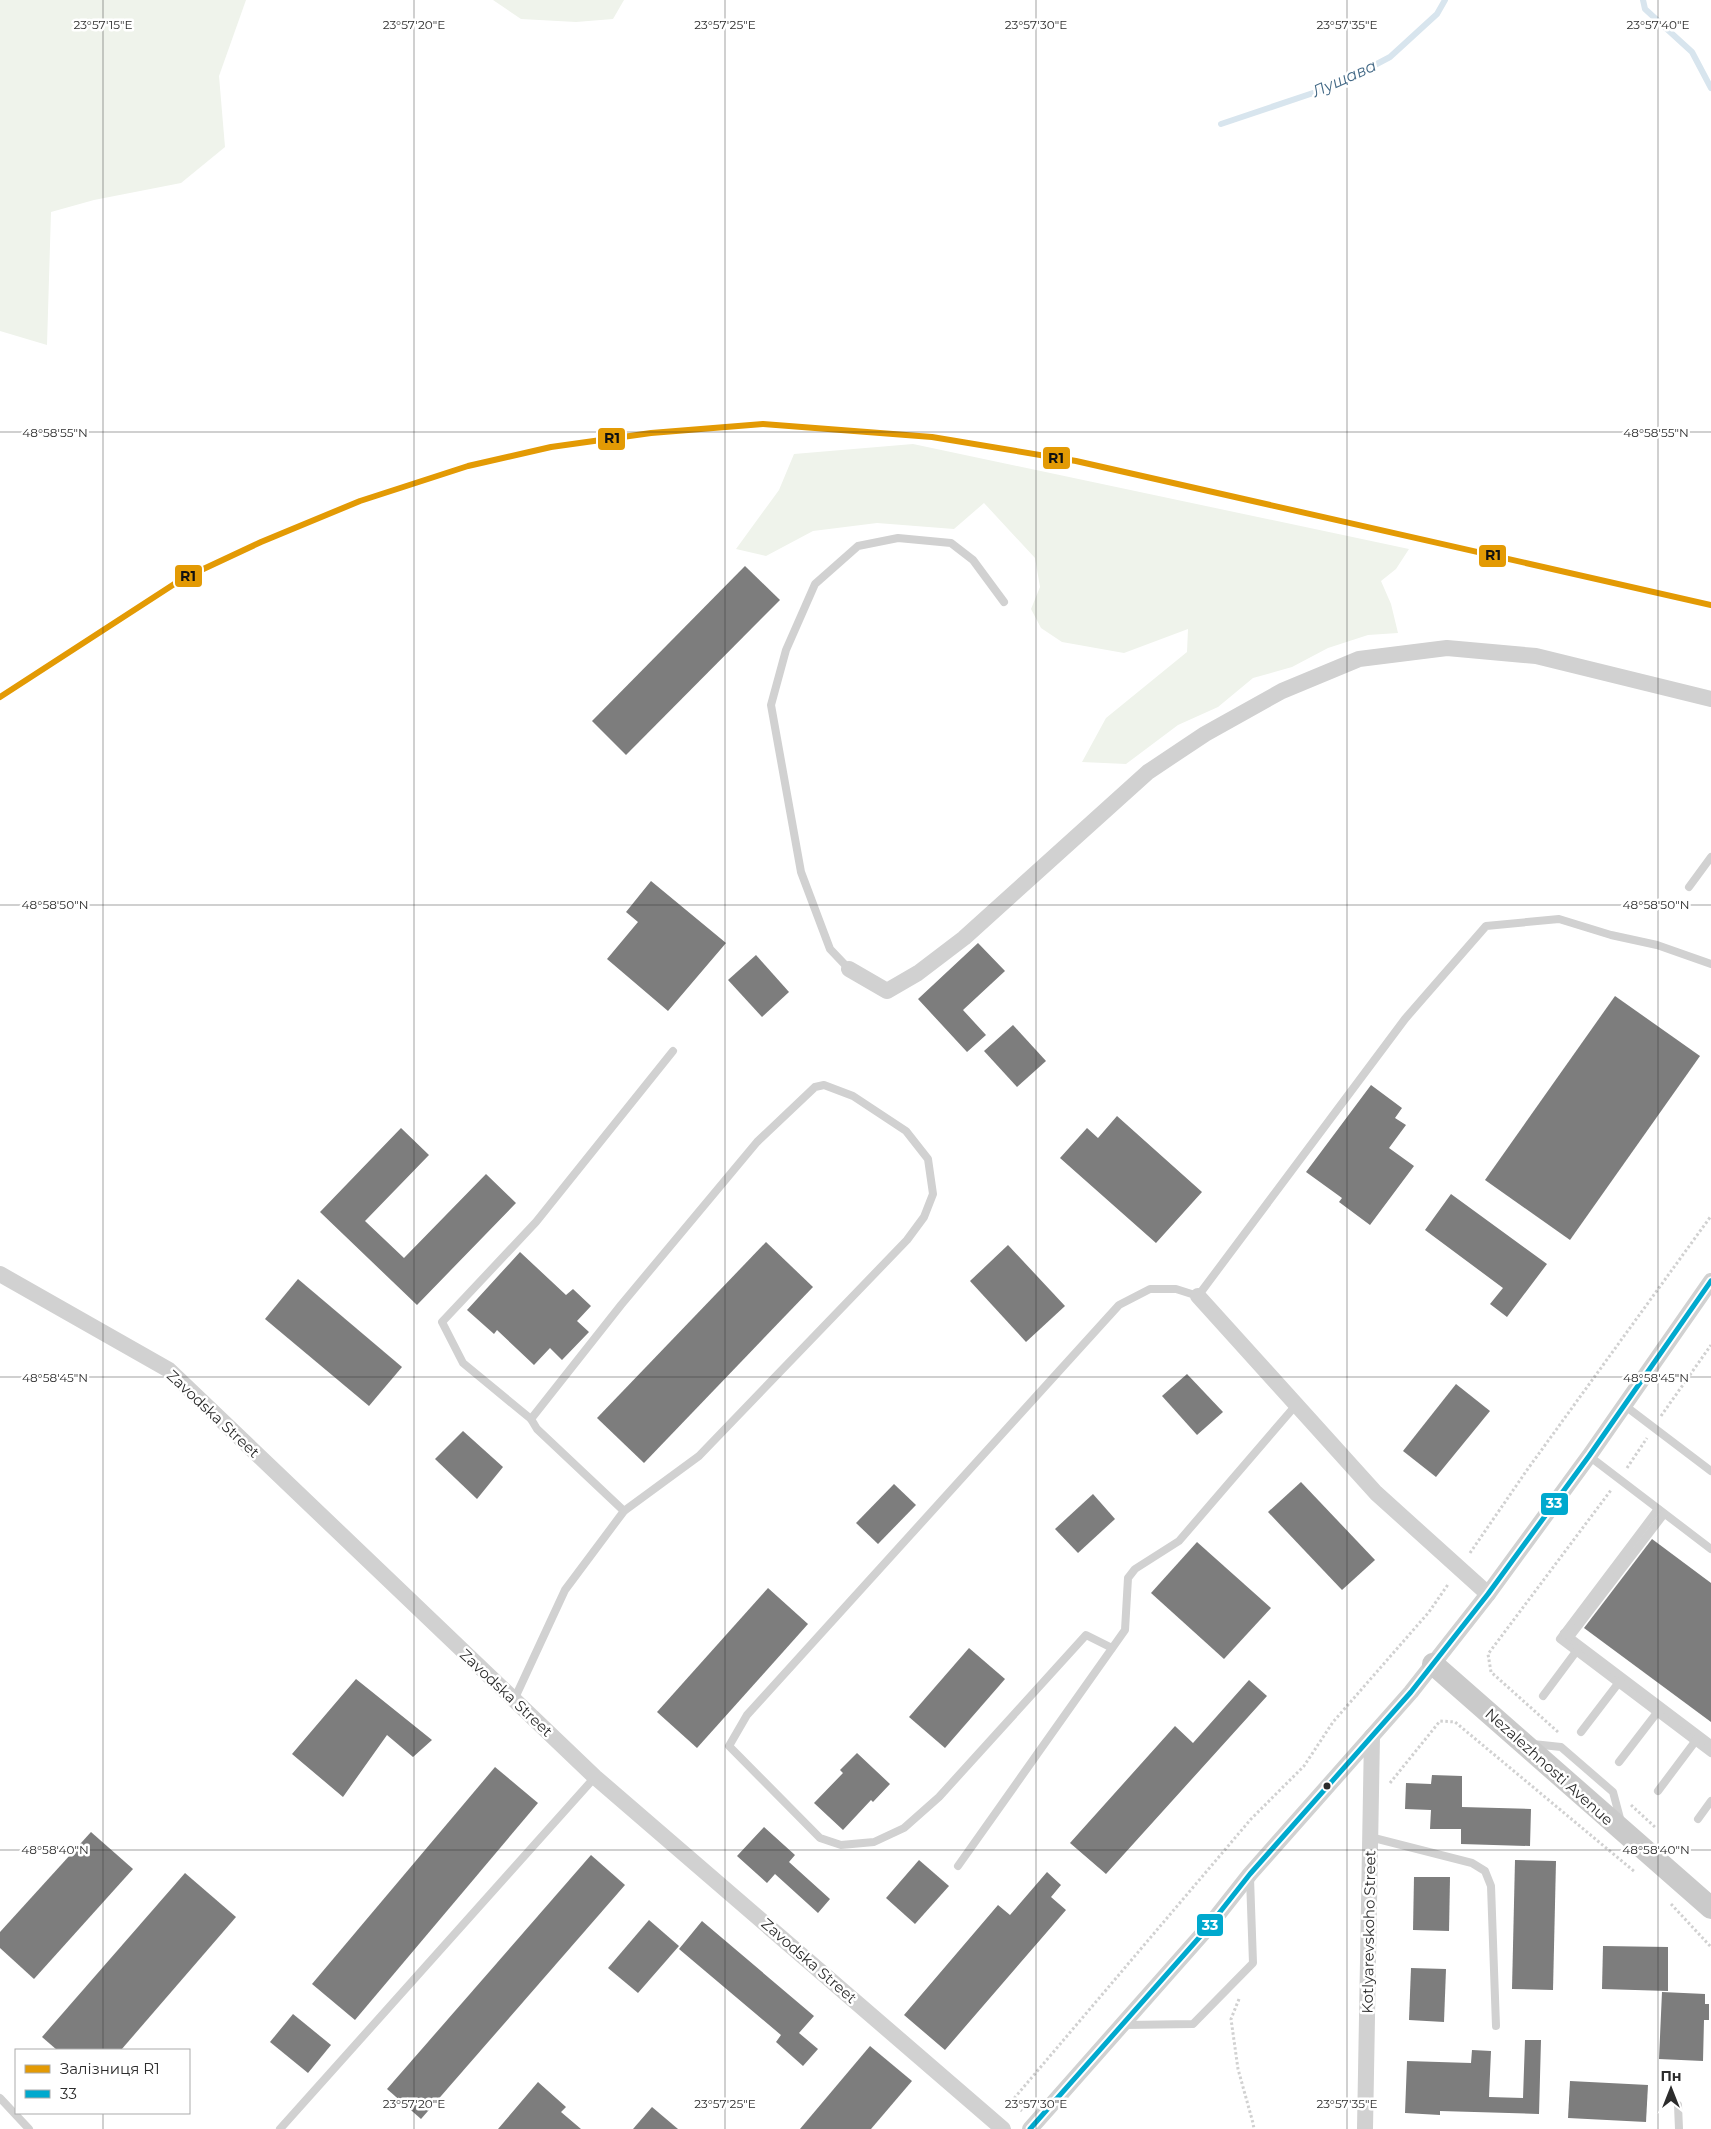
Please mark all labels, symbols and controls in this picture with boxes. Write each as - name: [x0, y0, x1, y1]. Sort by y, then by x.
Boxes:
- text: 23°57'15"E: [73, 17, 133, 32]
- text: 23°57'20"E: [383, 17, 445, 32]
- text: 23°57'25"E: [694, 17, 756, 32]
- text: 23°57'30"E: [1005, 17, 1067, 32]
- text: 23°57'35"E: [1316, 17, 1378, 32]
- text: 23°57'40"E: [1627, 17, 1690, 32]
- water label: Лущава: [1308, 56, 1379, 101]
- text: 48°58'55"N: [22, 425, 88, 440]
- text: 48°58'55"N: [1623, 425, 1689, 440]
- line badge: R1: [597, 427, 626, 451]
- text: R1: [604, 429, 620, 447]
- line badge: R1: [1042, 446, 1071, 470]
- text: R1: [1048, 449, 1064, 467]
- line badge: R1: [1478, 544, 1507, 568]
- text: R1: [1485, 546, 1501, 564]
- line badge: R1: [174, 564, 203, 588]
- text: R1: [180, 567, 196, 585]
- text: 48°58'50"N: [22, 897, 88, 912]
- text: 48°58'50"N: [1623, 897, 1689, 912]
- street label: Zavodska Street: [163, 1366, 264, 1462]
- text: 48°58'45"N: [22, 1370, 88, 1385]
- text: 48°58'45"N: [1623, 1370, 1689, 1385]
- line badge: 33: [1540, 1492, 1569, 1516]
- text: 33: [1545, 1494, 1562, 1512]
- street label: Zavodska Street: [456, 1645, 557, 1741]
- street label: Nezalezhnosti Avenue: [1481, 1704, 1617, 1829]
- unlabelled marker: [1322, 1781, 1332, 1791]
- text: 48°58'40"N: [21, 1842, 89, 1857]
- text: 48°58'40"N: [1622, 1842, 1690, 1857]
- street label: Kotlyarevskoho Street: [1358, 1850, 1379, 2014]
- line badge: 33: [1196, 1913, 1224, 1937]
- street label: Zavodska Street: [758, 1914, 861, 2007]
- text: 33: [1201, 1916, 1218, 1934]
- legend: [15, 2049, 190, 2114]
- text: Залізниця R1: [60, 2059, 160, 2078]
- north arrow: [1646, 2064, 1696, 2114]
- text: Пн: [1660, 2067, 1682, 2085]
- text: 33: [60, 2084, 77, 2103]
- text: 23°57'20"E: [383, 2096, 445, 2111]
- text: 23°57'25"E: [694, 2096, 756, 2111]
- text: 23°57'30"E: [1005, 2096, 1067, 2111]
- text: 23°57'35"E: [1316, 2096, 1378, 2111]

